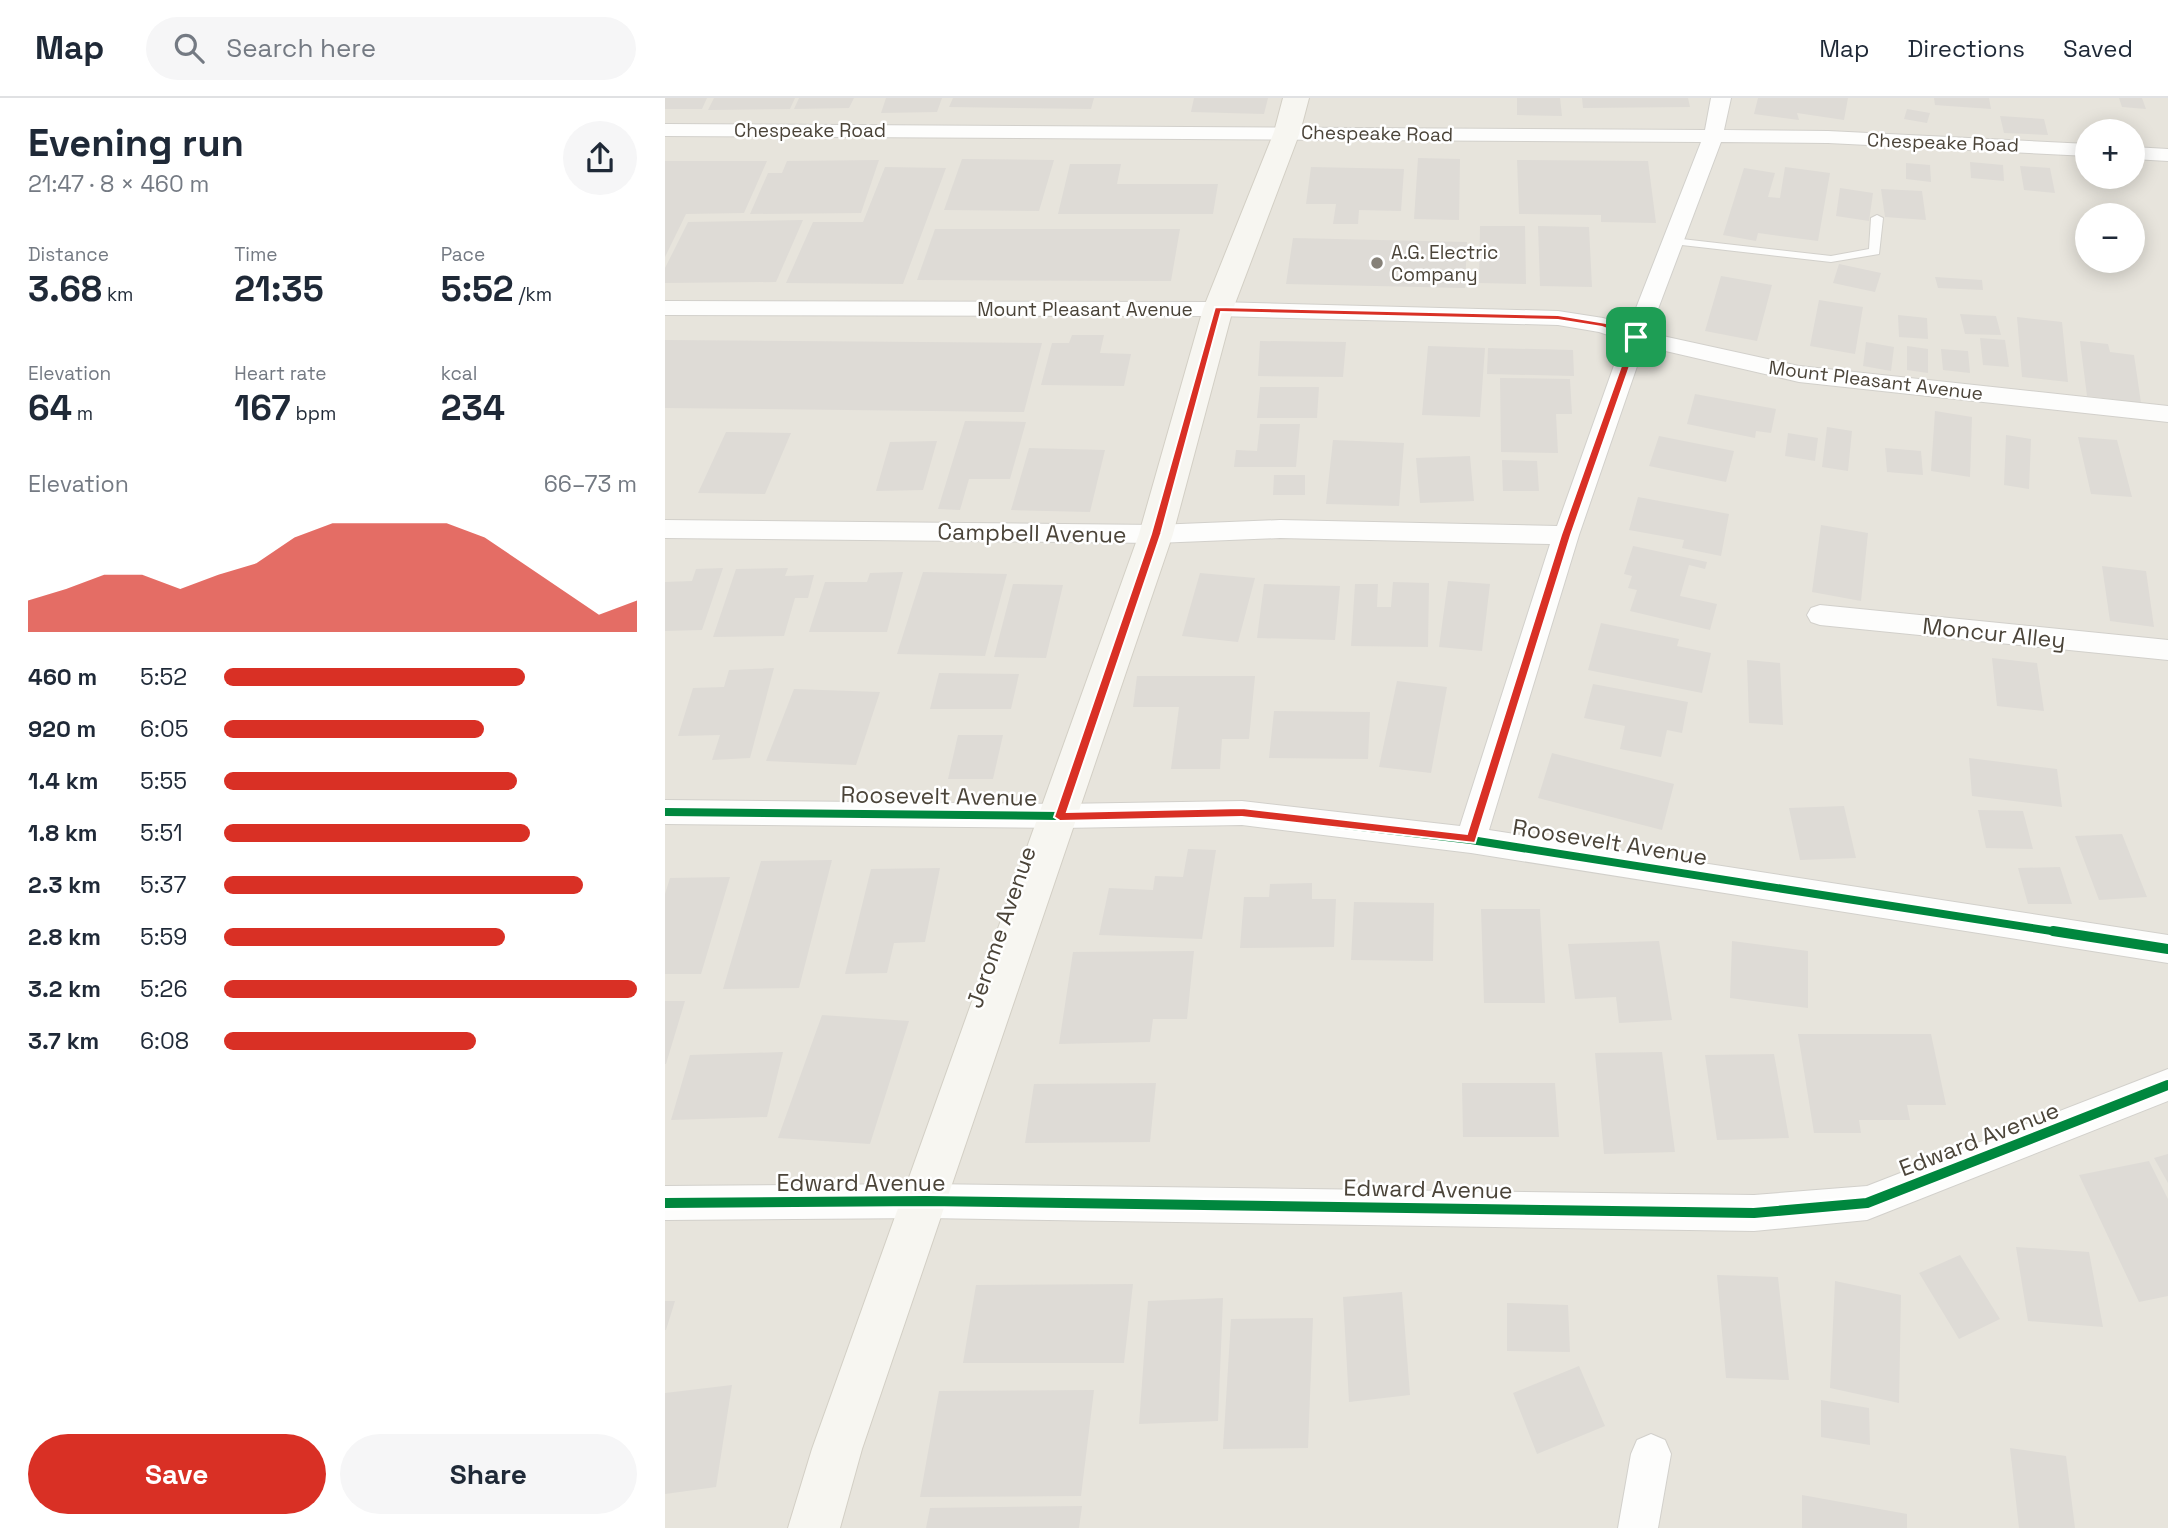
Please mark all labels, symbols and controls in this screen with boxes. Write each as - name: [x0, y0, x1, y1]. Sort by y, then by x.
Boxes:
- search box: [146, 17, 636, 80]
- text: Map: [35, 27, 104, 69]
- icon: search: [170, 29, 208, 67]
- text: Search here: [226, 31, 376, 65]
- text: Map: [1819, 33, 1869, 64]
- text: Directions: [1907, 33, 2025, 64]
- text: Saved: [2063, 33, 2133, 64]
- street label: Chespeake Road: [734, 118, 886, 143]
- text: Evening run: [28, 119, 244, 167]
- map controls: [2075, 119, 2145, 273]
- button: +: [2075, 119, 2145, 189]
- street label: Chespeake Road: [1301, 120, 1453, 147]
- button: share: [563, 121, 637, 195]
- street label: Chespeake Road: [1867, 127, 2019, 158]
- text: 21:47 · 8 × 460 m: [28, 169, 209, 199]
- button: −: [2075, 203, 2145, 273]
- place label: A.G. Electric Company: [1391, 240, 1498, 287]
- text: Distance: [28, 242, 109, 267]
- text: Time: [234, 242, 278, 267]
- text: Pace: [441, 242, 485, 267]
- marker: A.G. Electric Company: [1369, 255, 1385, 271]
- text: 3.68: [28, 267, 102, 311]
- text: 21:35: [234, 267, 324, 311]
- text: 5:52: [441, 267, 514, 311]
- text: km: [102, 282, 133, 307]
- text: /km: [514, 282, 552, 307]
- street label: Mount Pleasant Avenue: [977, 297, 1193, 322]
- pin: [1606, 307, 1666, 367]
- icon: arrive: [1617, 318, 1655, 356]
- street label: Mount Pleasant Avenue: [1767, 355, 1985, 406]
- text: Elevation: [28, 361, 111, 386]
- text: Heart rate: [234, 361, 327, 386]
- text: kcal: [441, 361, 477, 386]
- text: 64: [28, 386, 72, 430]
- text: 167: [234, 386, 291, 430]
- text: 234: [441, 386, 505, 430]
- text: m: [72, 401, 93, 426]
- text: bpm: [291, 401, 336, 426]
- text: Elevation: [28, 469, 129, 499]
- text: 66–73 m: [544, 469, 637, 499]
- street label: Campbell Avenue: [937, 516, 1127, 550]
- street label: Moncur Alley: [1921, 611, 2067, 655]
- text: 460 m: [28, 662, 97, 692]
- text: 5:52: [140, 662, 187, 692]
- text: 920 m: [28, 714, 96, 744]
- text: 6:05: [140, 714, 188, 744]
- text: 1.4 km: [28, 766, 98, 796]
- text: 5:55: [140, 766, 187, 796]
- street label: Roosevelt Avenue: [840, 779, 1038, 813]
- street label: Roosevelt Avenue: [1510, 812, 1710, 872]
- text: 1.8 km: [28, 818, 98, 848]
- text: 5:51: [140, 818, 183, 848]
- street label: Jerome Avenue: [959, 842, 1043, 1012]
- text: 2.3 km: [28, 870, 101, 900]
- text: 5:37: [140, 870, 186, 900]
- text: 2.8 km: [28, 922, 101, 952]
- text: 5:59: [140, 922, 187, 952]
- text: 3.2 km: [28, 974, 101, 1004]
- text: 5:26: [140, 974, 188, 1004]
- text: 3.7 km: [28, 1026, 99, 1056]
- text: 6:08: [140, 1026, 189, 1056]
- street label: Edward Avenue: [1895, 1095, 2063, 1183]
- street label: Edward Avenue: [776, 1168, 946, 1198]
- street label: Edward Avenue: [1343, 1173, 1513, 1205]
- button: Save: [28, 1434, 326, 1514]
- button: Share: [340, 1434, 637, 1514]

